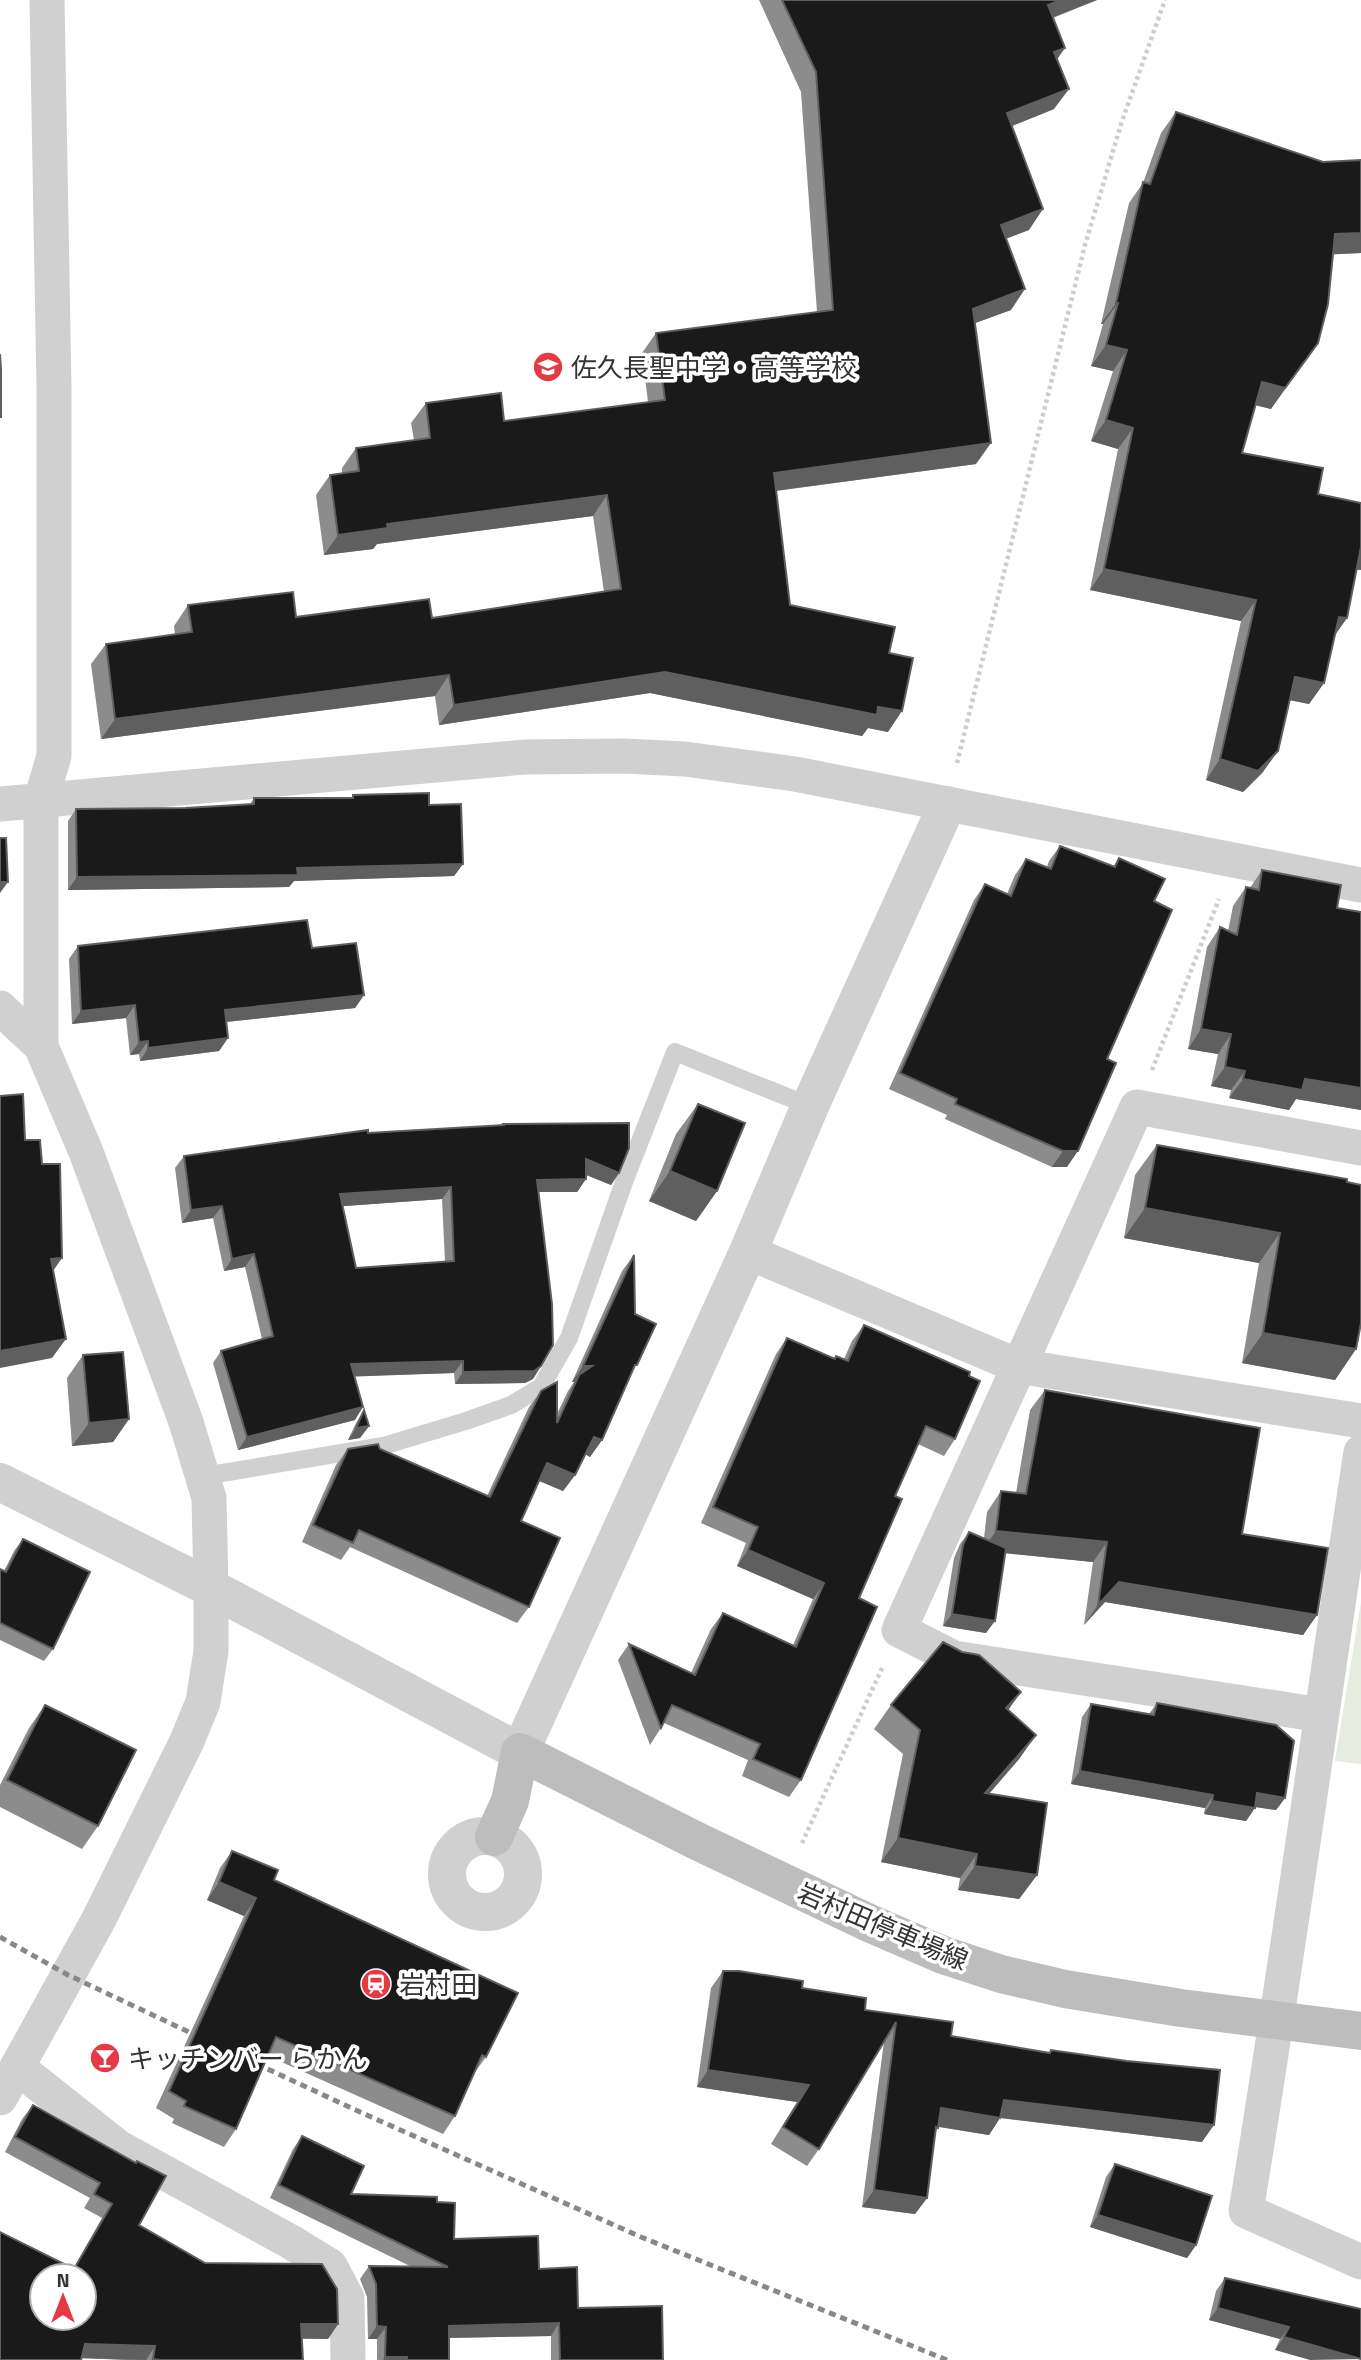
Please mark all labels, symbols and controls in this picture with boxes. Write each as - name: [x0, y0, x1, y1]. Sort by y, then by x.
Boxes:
- place label: 佐久長聖中学・高等学校: [571, 348, 857, 387]
- school or university icon: 佐久長聖中学・高等学校: [531, 350, 565, 384]
- street label: 岩村田停車場線: [792, 1872, 974, 1980]
- place label: 岩村田: [399, 1965, 477, 2004]
- station icon: 岩村田: [359, 1967, 393, 2001]
- place label: キッチンバー らかん: [128, 2039, 368, 2078]
- bar icon: キッチンバー らかん: [88, 2041, 122, 2075]
- north arrow: [28, 2262, 98, 2332]
- text: N: [56, 2265, 70, 2294]

